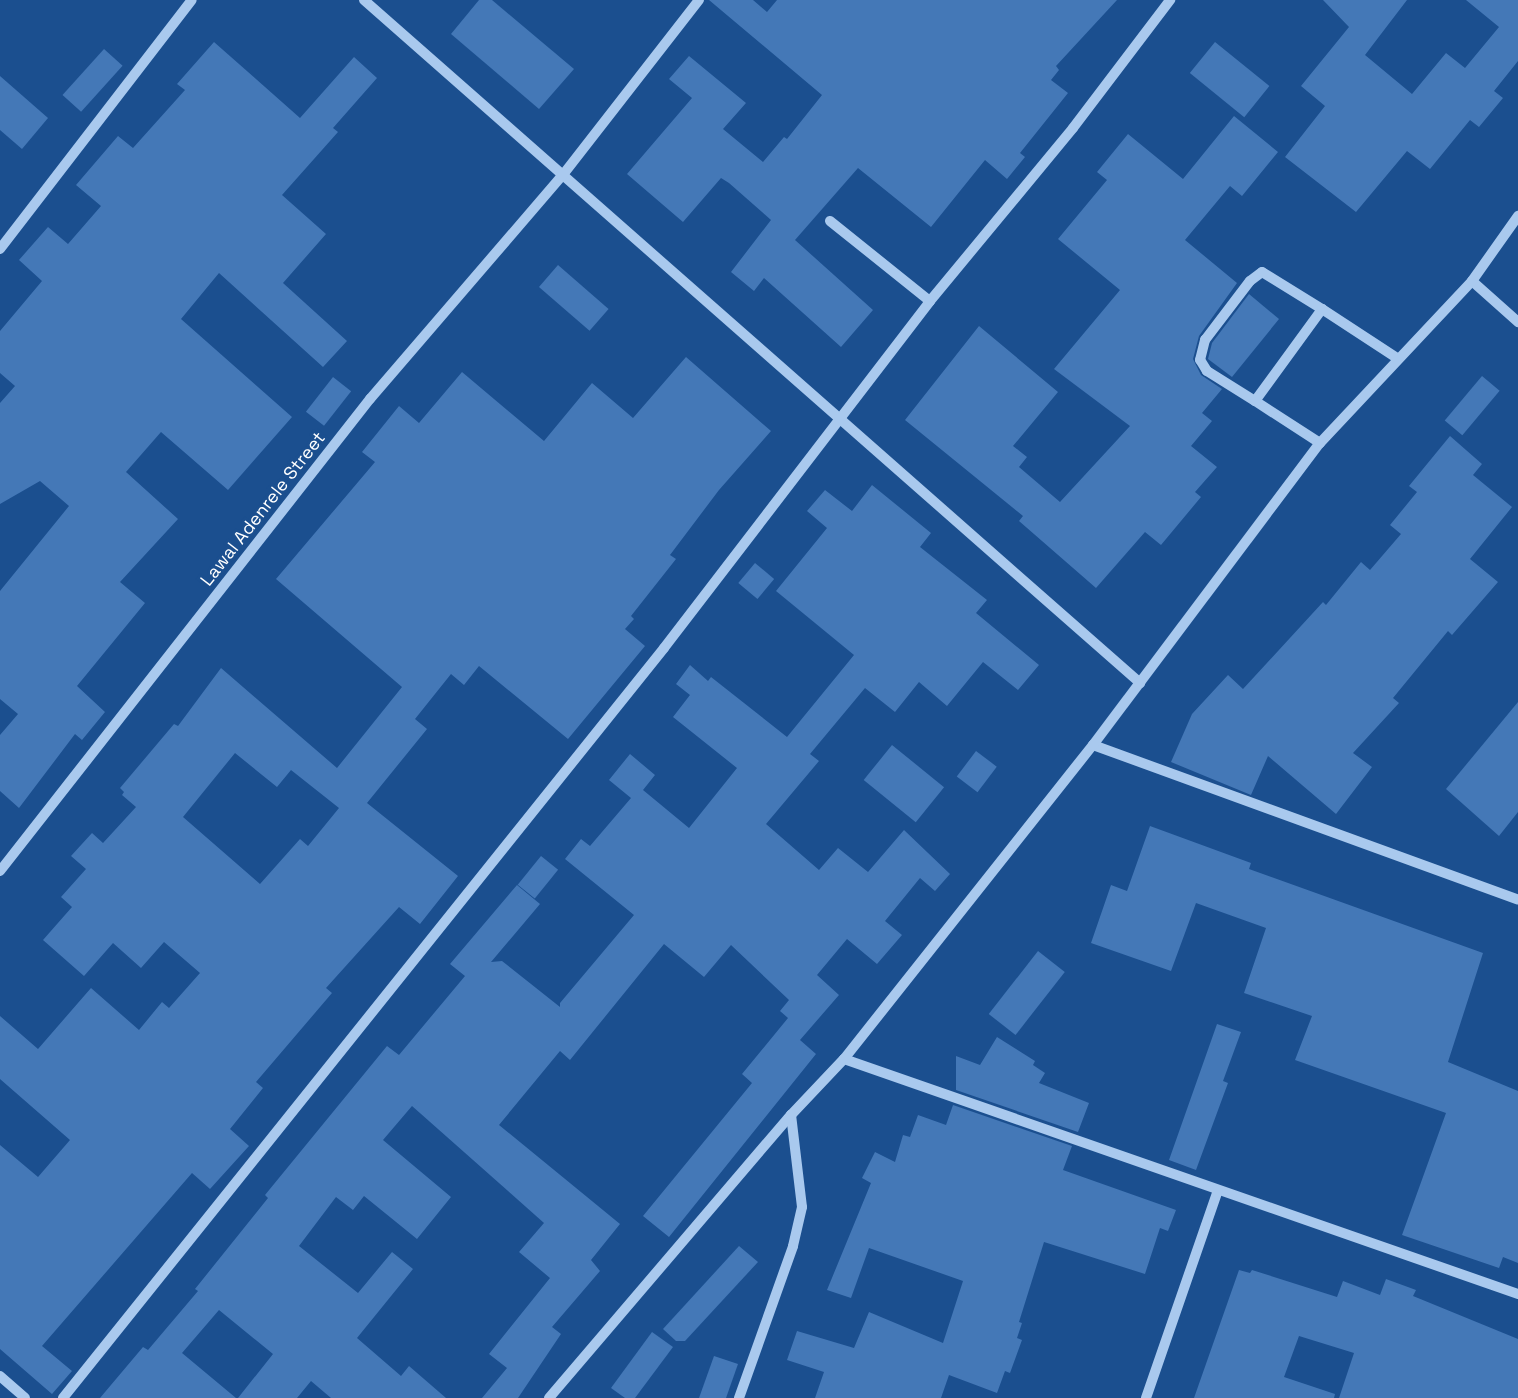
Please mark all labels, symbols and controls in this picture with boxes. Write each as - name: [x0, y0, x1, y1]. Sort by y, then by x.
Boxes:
- street label: Lawal Adenrele Street: [196, 427, 330, 591]

